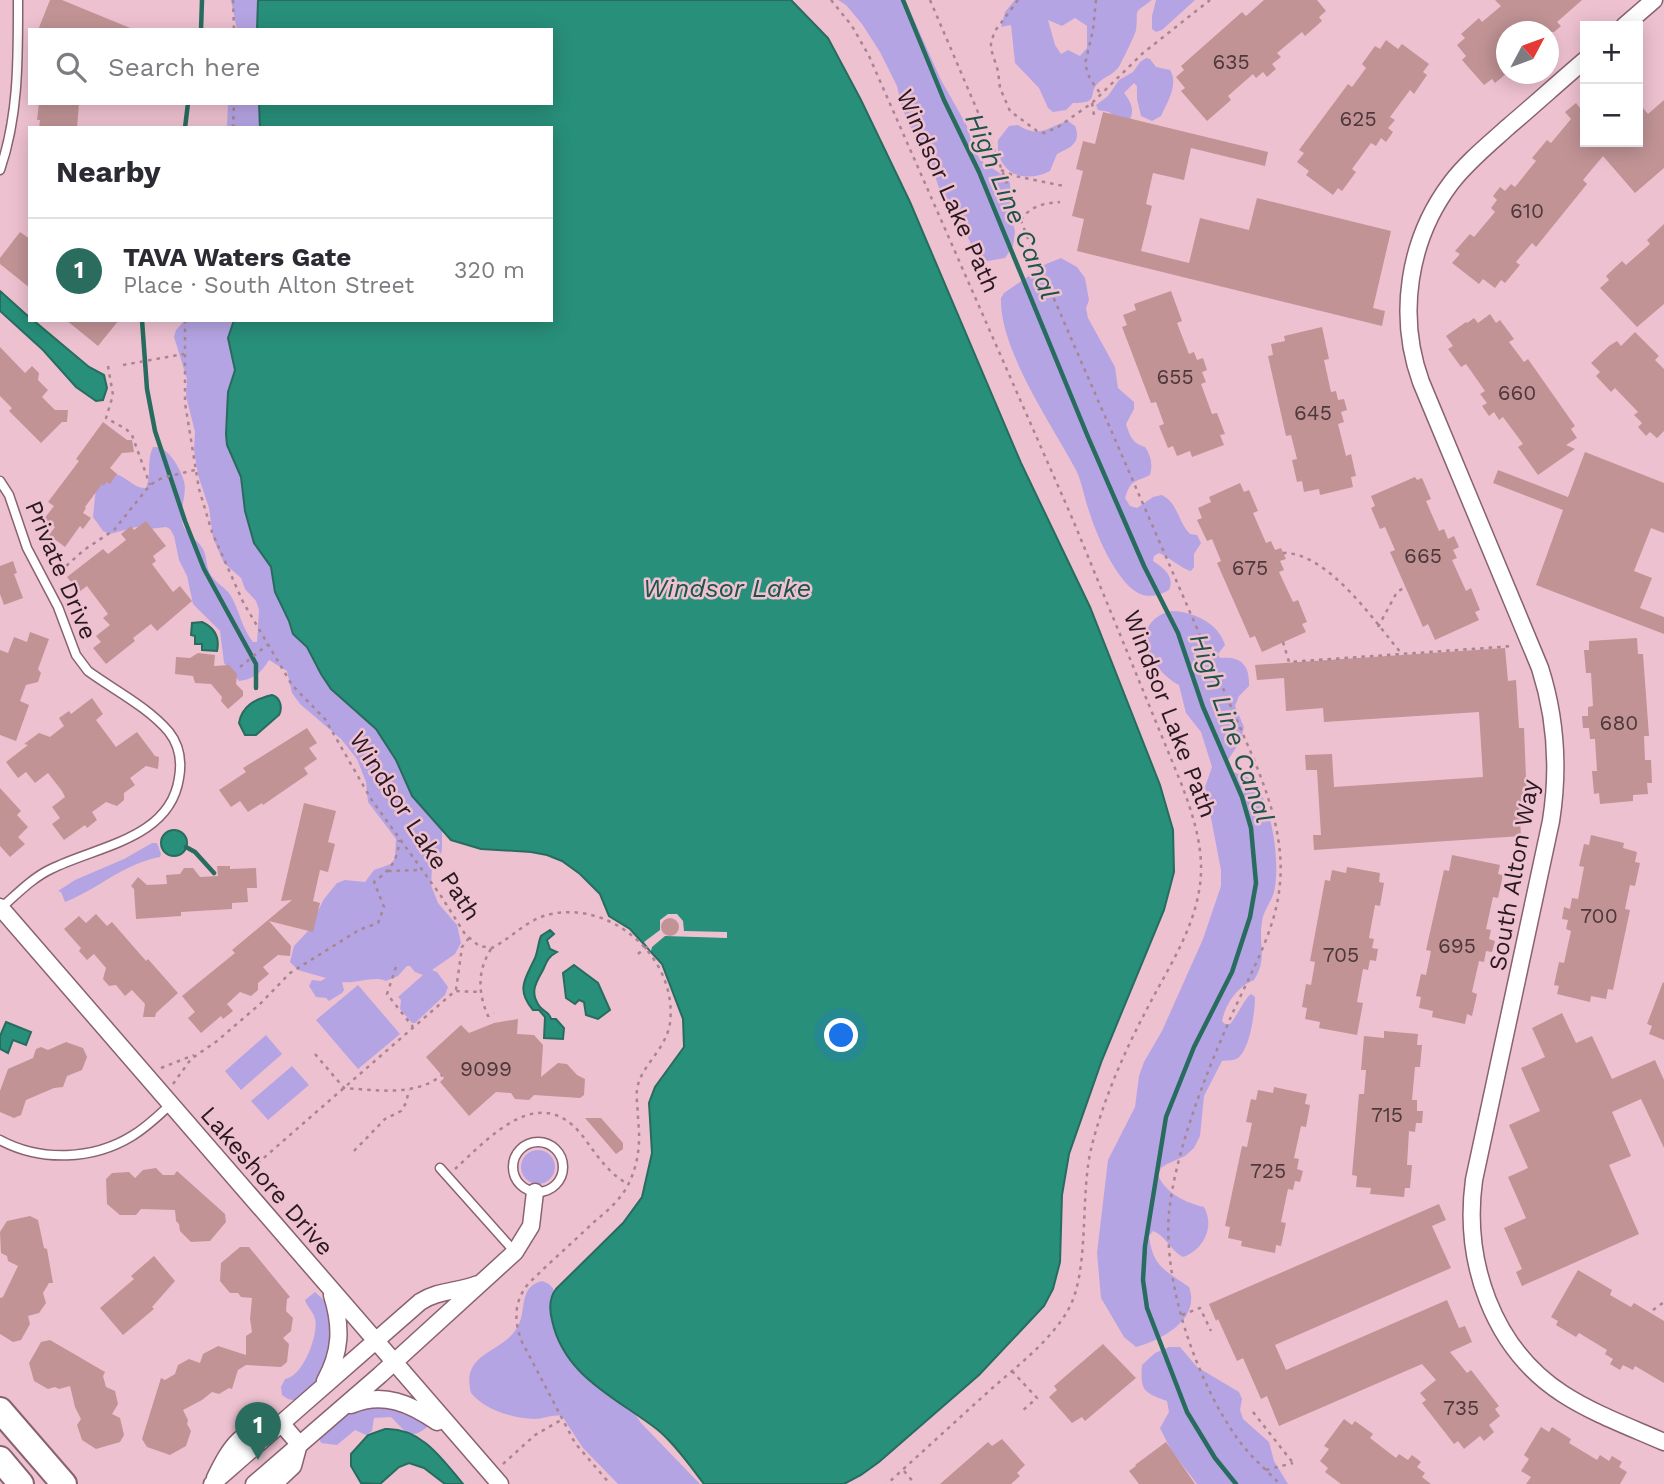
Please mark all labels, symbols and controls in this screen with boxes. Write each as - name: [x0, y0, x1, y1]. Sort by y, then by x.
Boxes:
- north arrow: [1496, 21, 1559, 84]
- map controls: [1580, 21, 1643, 147]
- button: +: [1580, 21, 1643, 84]
- search box: [28, 28, 553, 105]
- icon: search: [52, 48, 90, 86]
- house number: 635: [1212, 49, 1250, 74]
- text: Search here: [108, 52, 260, 82]
- button: −: [1580, 84, 1643, 147]
- street label: Windsor Lake Path: [891, 85, 1005, 297]
- house number: 625: [1339, 106, 1377, 131]
- water label: High Line Canal: [959, 108, 1065, 304]
- text: Nearby: [56, 154, 161, 189]
- house number: 610: [1510, 198, 1544, 223]
- text: TAVA Waters Gate: [123, 242, 351, 272]
- text: 1: [74, 257, 84, 284]
- text: 320 m: [454, 257, 525, 284]
- text: Place · South Alton Street: [123, 272, 414, 299]
- house number: 655: [1156, 364, 1194, 389]
- house number: 660: [1498, 380, 1536, 405]
- house number: 645: [1294, 400, 1332, 425]
- street label: Private Drive: [19, 496, 103, 644]
- house number: 665: [1404, 543, 1442, 568]
- house number: 675: [1232, 555, 1268, 580]
- water label: Windsor Lake: [643, 573, 811, 603]
- street label: Windsor Lake Path: [1118, 606, 1222, 822]
- water label: High Line Canal: [1184, 629, 1280, 827]
- house number: 680: [1600, 710, 1638, 735]
- street label: Windsor Lake Path: [343, 726, 487, 926]
- street label: South Alton Way: [1483, 777, 1545, 973]
- house number: 700: [1580, 903, 1618, 928]
- house number: 695: [1438, 933, 1476, 958]
- house number: 705: [1323, 942, 1359, 967]
- your location: [824, 1018, 858, 1052]
- house number: 9099: [460, 1056, 512, 1081]
- street label: Lakeshore Drive: [195, 1101, 339, 1261]
- house number: 715: [1371, 1102, 1403, 1127]
- house number: 725: [1250, 1158, 1286, 1183]
- house number: 735: [1443, 1395, 1479, 1420]
- pin: 1: [235, 1402, 281, 1460]

